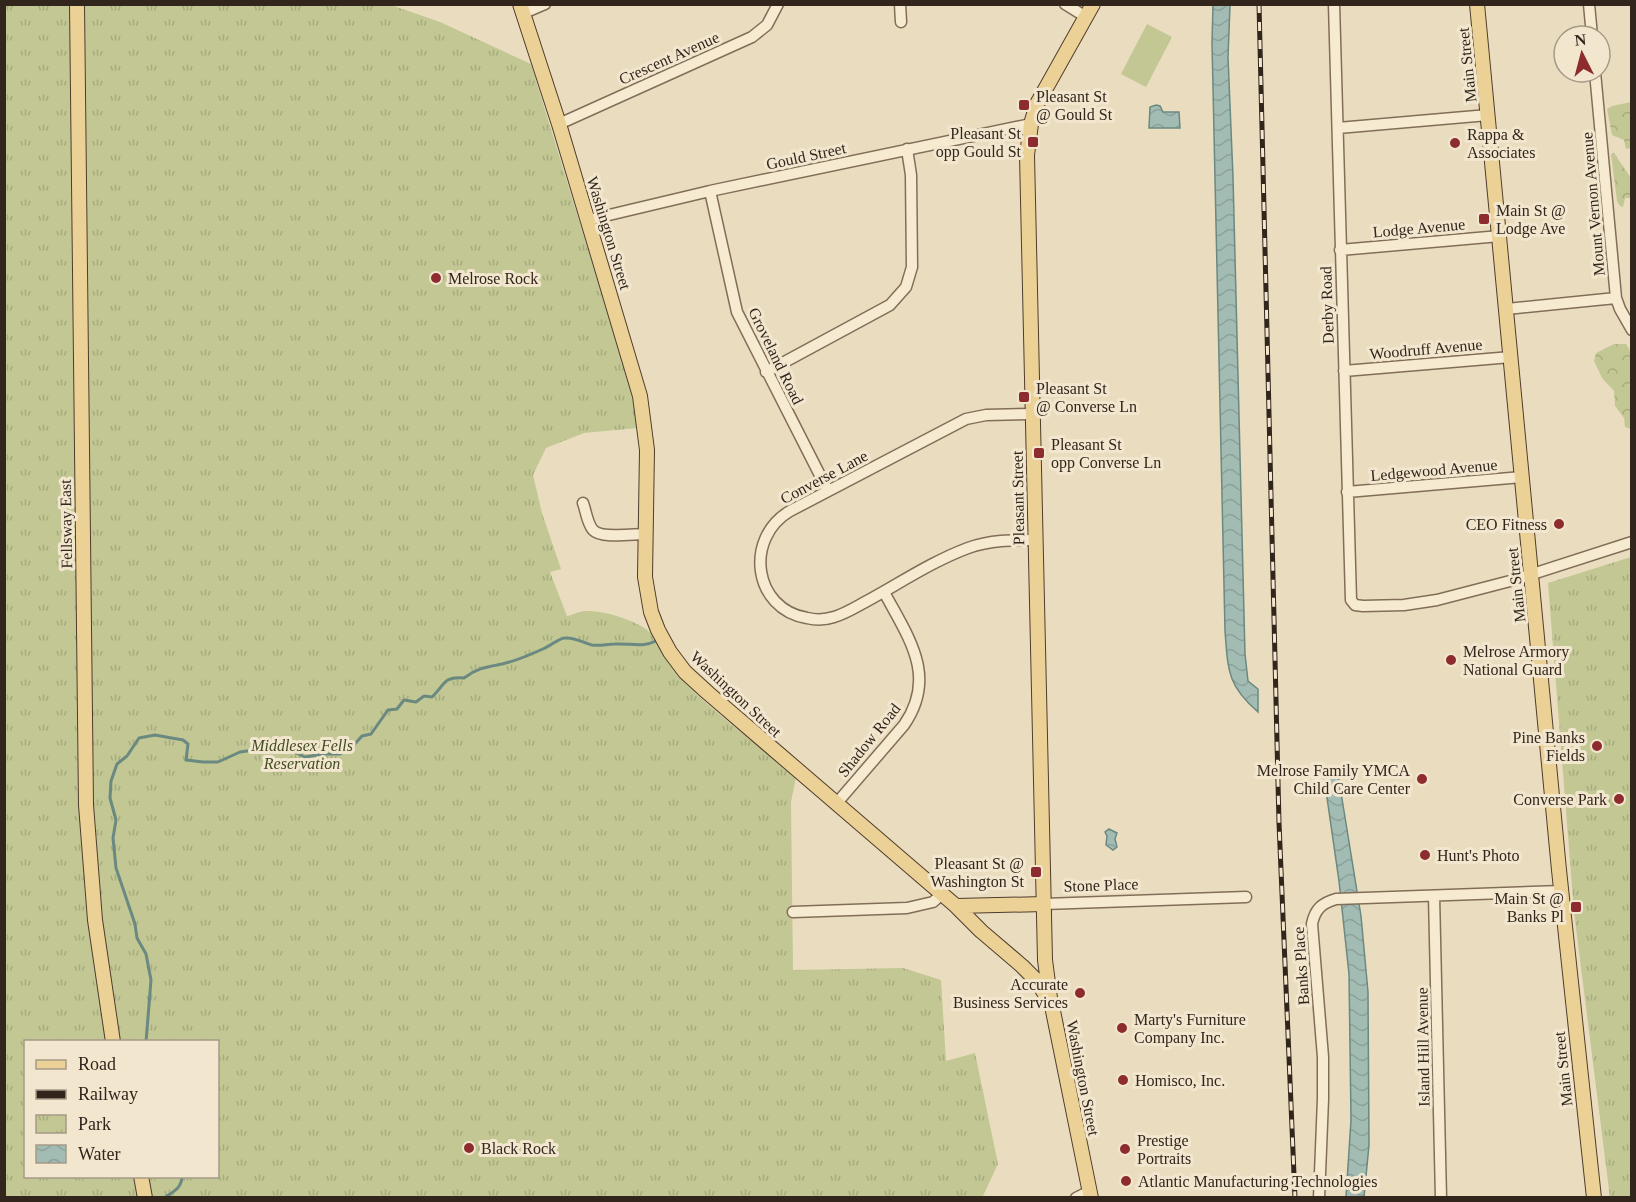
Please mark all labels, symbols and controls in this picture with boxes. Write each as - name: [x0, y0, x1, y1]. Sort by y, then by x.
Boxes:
- north arrow: [1552, 24, 1612, 84]
- street label: Main Street: [1455, 26, 1479, 103]
- street label: Crescent Avenue: [616, 28, 722, 88]
- text: N: [1574, 30, 1588, 49]
- place label: Pleasant St @ Gould St: [1036, 88, 1113, 124]
- marker: Pleasant St @ Gould St: [1017, 98, 1031, 112]
- place label: Pleasant St opp Gould St: [936, 125, 1022, 161]
- place label: Rappa & Associates: [1467, 126, 1535, 161]
- street label: Mount Vernon Avenue: [1578, 131, 1608, 277]
- marker: Pleasant St opp Gould St: [1026, 135, 1040, 149]
- marker: Rappa & Associates: [1448, 136, 1462, 150]
- street label: Gould Street: [764, 139, 848, 173]
- street label: Washington Street: [583, 174, 634, 292]
- place label: Main St @ Lodge Ave: [1496, 202, 1566, 238]
- marker: Main St @ Lodge Ave: [1477, 212, 1491, 226]
- street label: Lodge Avenue: [1372, 215, 1466, 241]
- street label: Derby Road: [1317, 266, 1338, 344]
- place label: Melrose Rock: [448, 270, 538, 287]
- marker: Melrose Rock: [429, 271, 443, 285]
- street label: Groveland Road: [745, 305, 807, 407]
- street label: Woodruff Avenue: [1369, 336, 1483, 362]
- place label: Pleasant St @ Converse Ln: [1036, 380, 1137, 416]
- marker: Pleasant St @ Converse Ln: [1017, 390, 1031, 404]
- place label: Pleasant St opp Converse Ln: [1051, 436, 1161, 472]
- marker: Pleasant St opp Converse Ln: [1032, 446, 1046, 460]
- street label: Converse Lane: [777, 447, 871, 507]
- street label: Pleasant Street: [1009, 450, 1027, 545]
- street label: Ledgewood Avenue: [1370, 456, 1498, 485]
- street label: Fellsway East: [57, 479, 76, 569]
- place label: CEO Fitness: [1466, 516, 1547, 533]
- marker: CEO Fitness: [1552, 517, 1566, 531]
- street label: Main Street: [1504, 546, 1528, 623]
- place label: Melrose Armory National Guard: [1463, 643, 1569, 678]
- street label: Washington Street: [687, 648, 785, 741]
- marker: Melrose Armory National Guard: [1444, 653, 1458, 667]
- street label: Shadow Road: [834, 700, 904, 780]
- place label: Pine Banks Fields: [1513, 729, 1585, 764]
- park label: Middlesex Fells Reservation: [250, 737, 353, 772]
- marker: Pine Banks Fields: [1590, 739, 1604, 753]
- place label: Melrose Family YMCA Child Care Center: [1257, 762, 1411, 797]
- marker: Melrose Family YMCA Child Care Center: [1415, 772, 1429, 786]
- place label: Converse Park: [1513, 791, 1607, 808]
- marker: Converse Park: [1612, 792, 1626, 806]
- place label: Hunt's Photo: [1437, 847, 1519, 864]
- marker: Hunt's Photo: [1418, 848, 1432, 862]
- place label: Pleasant St @ Washington St: [931, 855, 1025, 891]
- marker: Pleasant St @ Washington St: [1029, 865, 1043, 879]
- street label: Stone Place: [1063, 875, 1139, 895]
- place label: Main St @ Banks Pl: [1494, 890, 1565, 925]
- marker: Main St @ Banks Pl: [1569, 900, 1583, 914]
- street label: Banks Place: [1290, 926, 1312, 1006]
- place label: Accurate Business Services: [953, 976, 1068, 1011]
- marker: Accurate Business Services: [1073, 986, 1087, 1000]
- street label: Island Hill Avenue: [1413, 987, 1433, 1107]
- place label: Marty's Furniture Company Inc.: [1134, 1011, 1246, 1047]
- street label: Washington Street: [1062, 1019, 1103, 1138]
- marker: Marty's Furniture Company Inc.: [1115, 1021, 1129, 1035]
- street label: Main Street: [1551, 1030, 1575, 1107]
- legend: [24, 1040, 219, 1178]
- text: Road: [78, 1054, 116, 1074]
- place label: Homisco, Inc.: [1135, 1072, 1225, 1089]
- marker: Homisco, Inc.: [1116, 1073, 1130, 1087]
- text: Railway: [78, 1084, 138, 1104]
- text: Park: [78, 1114, 111, 1134]
- place label: Prestige Portraits: [1137, 1132, 1191, 1167]
- place label: Black Rock: [481, 1140, 556, 1157]
- marker: Black Rock: [462, 1141, 476, 1155]
- marker: Prestige Portraits: [1118, 1142, 1132, 1156]
- text: Water: [78, 1144, 121, 1164]
- place label: Atlantic Manufacturing Technologies: [1138, 1173, 1377, 1191]
- marker: Atlantic Manufacturing Technologies: [1119, 1174, 1133, 1188]

